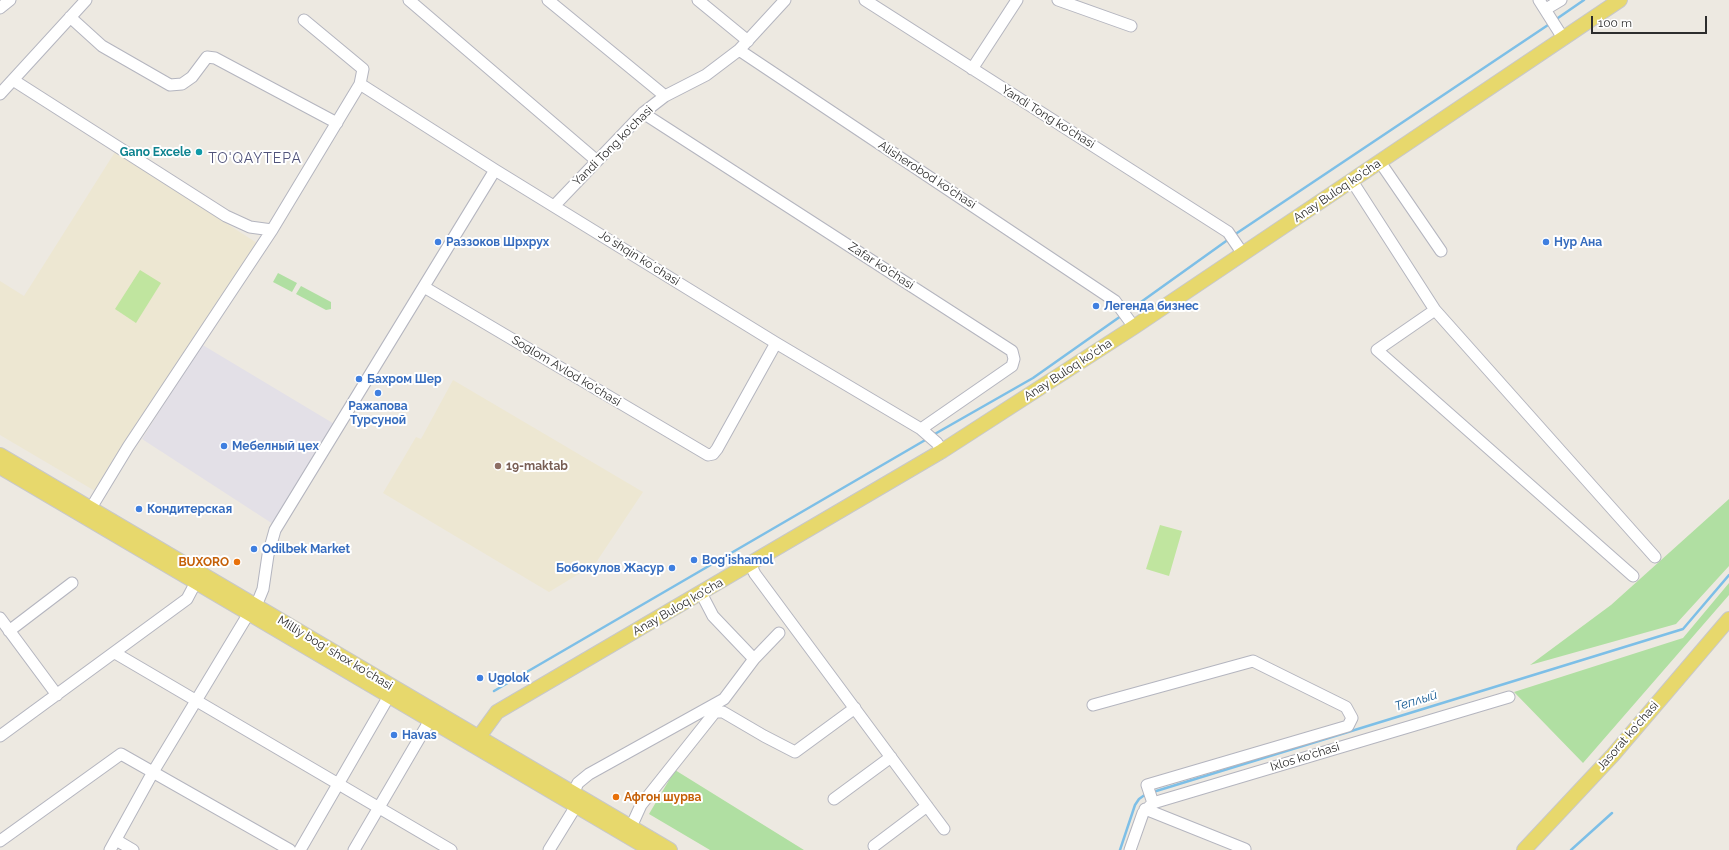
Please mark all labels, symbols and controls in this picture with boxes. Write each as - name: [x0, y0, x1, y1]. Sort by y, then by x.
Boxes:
- scale bar: [1593, 8, 1709, 34]
- text: 100 m: [1598, 16, 1632, 30]
- street label: Yandi Tong ko'chasi: [999, 82, 1097, 152]
- street label: Yandi Tong ko'chasi: [570, 103, 656, 189]
- street label: Alisherobod ko'chasi: [875, 138, 979, 212]
- place label: Gano Excele: [120, 145, 191, 159]
- marker: Gano Excele: [194, 147, 204, 157]
- district label: TO'QAYTEPA: [208, 151, 302, 167]
- street label: Anay Buloq ko'cha: [1291, 156, 1383, 226]
- street label: Joʼshqin koʼchasi: [596, 227, 682, 289]
- place label: Раззоков Шрхрух: [446, 235, 549, 249]
- place label: Нур Ана: [1554, 235, 1602, 249]
- marker: Раззоков Шрхрух: [433, 237, 443, 247]
- marker: Нур Ана: [1541, 237, 1551, 247]
- street label: Zafar ko'chasi: [846, 239, 916, 293]
- place label: Легенда бизнес: [1104, 299, 1199, 313]
- marker: Легенда бизнес: [1091, 301, 1101, 311]
- street label: Soglom Avlod ko'chasi: [509, 333, 623, 409]
- street label: Anay Buloq ko'cha: [1021, 336, 1115, 404]
- place label: Бахром Шер: [367, 372, 442, 386]
- marker: Бахром Шер: [354, 374, 364, 384]
- marker: Ражапова Турсуной: [373, 388, 383, 398]
- place label: Ражапова Турсуной: [348, 399, 408, 427]
- place label: Мебелный цех: [232, 439, 319, 453]
- marker: Мебелный цех: [219, 441, 229, 451]
- place label: 19-maktab: [506, 459, 568, 473]
- marker: 19-maktab: [493, 461, 503, 471]
- place label: Кондитерская: [147, 502, 232, 516]
- marker: Кондитерская: [134, 504, 144, 514]
- place label: Odilbek Market: [262, 542, 350, 556]
- marker: Odilbek Market: [249, 544, 259, 554]
- place label: Bog'ishamol: [702, 553, 773, 567]
- place label: BUXORO: [178, 555, 229, 569]
- marker: Bog'ishamol: [689, 555, 699, 565]
- marker: BUXORO: [232, 557, 242, 567]
- place label: Бобокулов Жасур: [556, 561, 664, 575]
- marker: Бобокулов Жасур: [667, 563, 677, 573]
- street label: Anay Buloq ko'cha: [630, 575, 726, 639]
- street label: Milliy bog‘ shox ko‘chasi: [275, 613, 395, 693]
- place label: Ugolok: [488, 671, 530, 685]
- marker: Ugolok: [475, 673, 485, 683]
- water label: Теплый: [1393, 687, 1439, 715]
- street label: Jasorat koʻchasi: [1594, 699, 1662, 773]
- place label: Havas: [402, 728, 437, 742]
- marker: Havas: [389, 730, 399, 740]
- street label: Ixlos ko'chasi: [1269, 740, 1341, 774]
- place label: Афгон шурва: [624, 790, 701, 804]
- marker: Афгон шурва: [611, 792, 621, 802]

